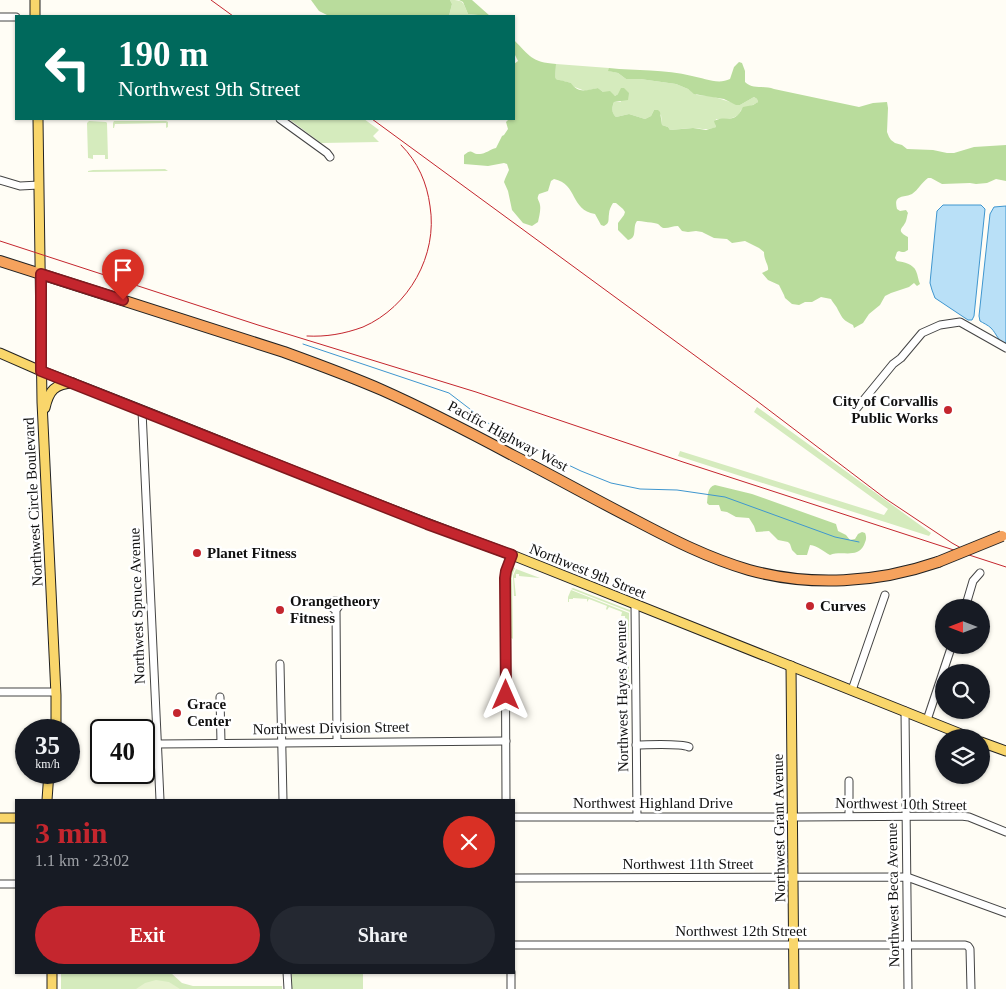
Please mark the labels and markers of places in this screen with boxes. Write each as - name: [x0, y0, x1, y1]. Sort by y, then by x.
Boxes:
- pin: [102, 249, 144, 300]
- place label: City of Corvallis Public Works: [832, 393, 938, 426]
- marker: City of Corvallis Public Works: [942, 404, 954, 416]
- place label: Planet Fitness: [207, 545, 297, 561]
- marker: Planet Fitness: [191, 547, 203, 559]
- place label: Orangetheory Fitness: [290, 593, 380, 626]
- place label: Curves: [820, 598, 866, 614]
- marker: Curves: [804, 600, 816, 612]
- marker: Orangetheory Fitness: [274, 604, 286, 616]
- place label: Grace Center: [187, 696, 231, 729]
- marker: Grace Center: [171, 707, 183, 719]

